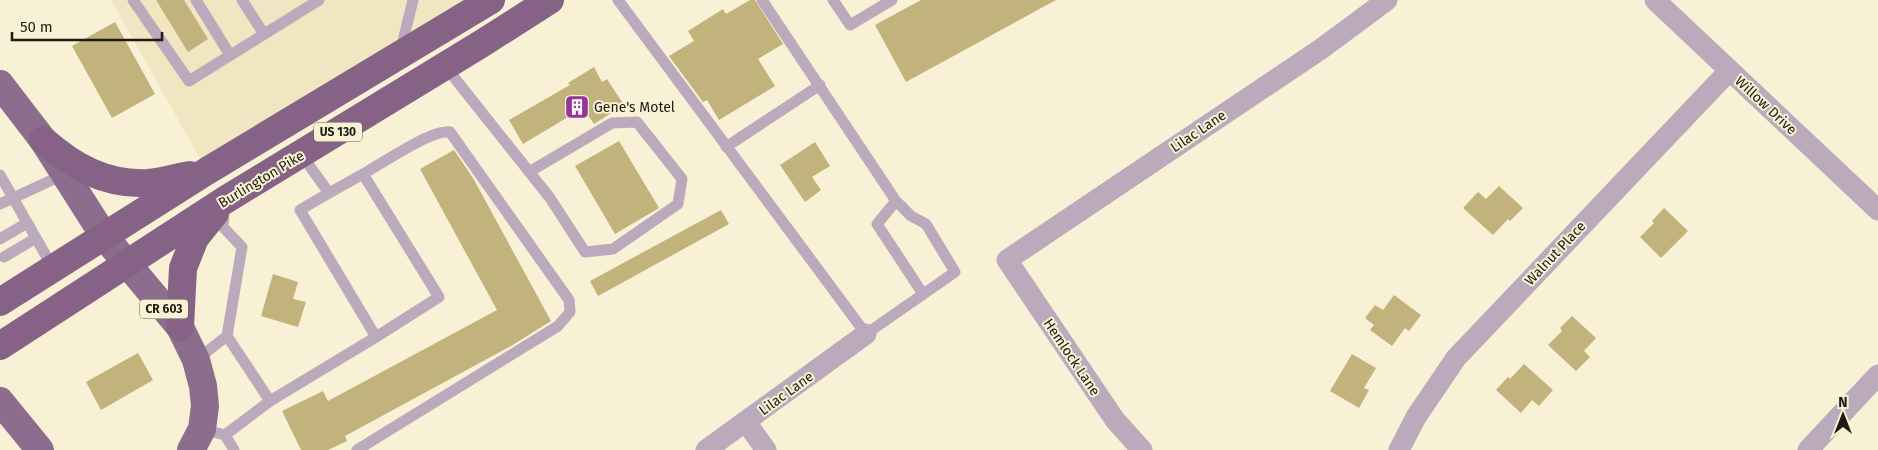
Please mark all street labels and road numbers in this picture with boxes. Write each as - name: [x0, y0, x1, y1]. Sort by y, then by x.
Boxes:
- street label: Willow Drive: [1731, 72, 1800, 138]
- street label: Lilac Lane: [1167, 107, 1229, 156]
- road number: US 130: [314, 122, 362, 142]
- street label: Burlington Pike: [215, 147, 307, 212]
- street label: Walnut Place: [1521, 218, 1589, 289]
- road number: CR 603: [140, 300, 188, 318]
- street label: Hemlock Lane: [1040, 316, 1104, 399]
- street label: Lilac Lane: [756, 368, 817, 419]

